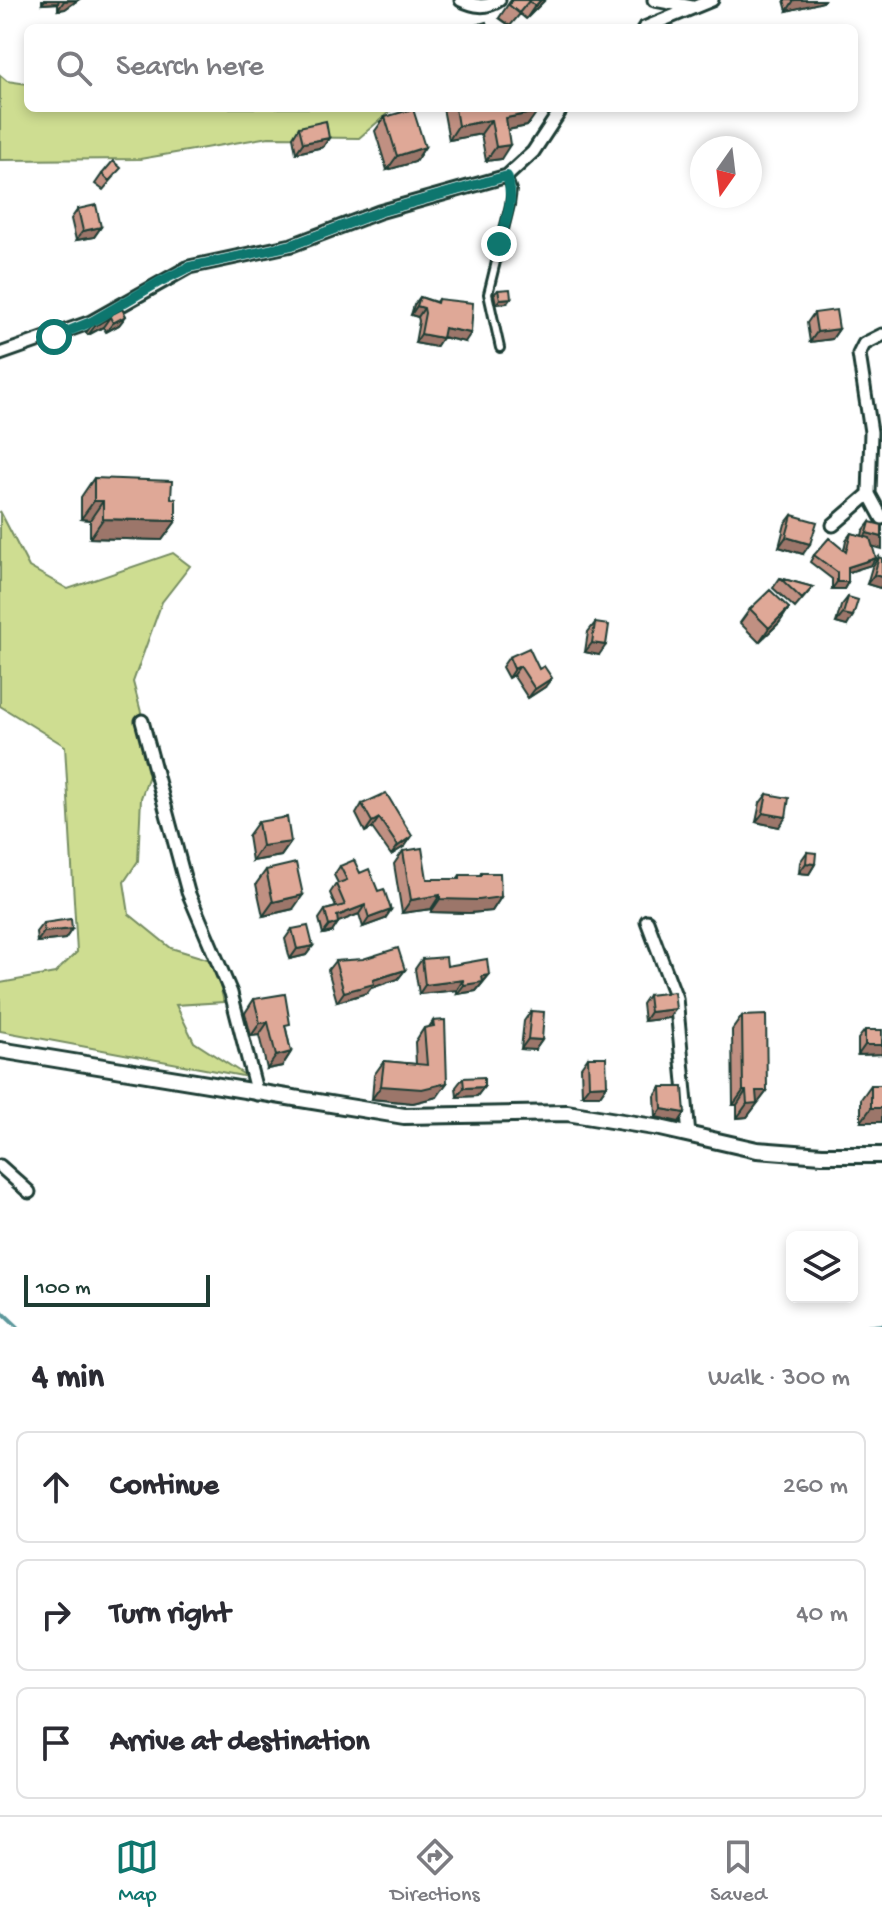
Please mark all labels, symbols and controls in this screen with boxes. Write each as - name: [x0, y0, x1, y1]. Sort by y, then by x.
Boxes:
- search box: [24, 24, 858, 112]
- icon: search: [52, 46, 96, 90]
- text: Search here: [116, 51, 264, 86]
- north arrow: [690, 136, 762, 208]
- route end: [481, 226, 517, 262]
- route start: [36, 319, 72, 355]
- map controls: [786, 1231, 858, 1303]
- button: layers: [786, 1231, 858, 1303]
- scale bar: [24, 1271, 210, 1307]
- text: 100 m: [36, 1276, 91, 1302]
- text: 4 min: [32, 1359, 104, 1399]
- text: Walk · 300 m: [708, 1364, 850, 1395]
- icon: ahead: [34, 1465, 78, 1509]
- text: Continue: [110, 1470, 219, 1505]
- text: 260 m: [783, 1472, 848, 1503]
- icon: right: [34, 1593, 78, 1637]
- text: Turn right: [110, 1598, 230, 1633]
- text: 40 m: [796, 1600, 848, 1631]
- icon: arrive: [34, 1721, 78, 1765]
- text: Arrive at destination: [110, 1726, 370, 1761]
- tab: Map: [115, 1835, 159, 1909]
- tab: Directions: [390, 1835, 480, 1909]
- tab: Saved: [710, 1835, 767, 1909]

